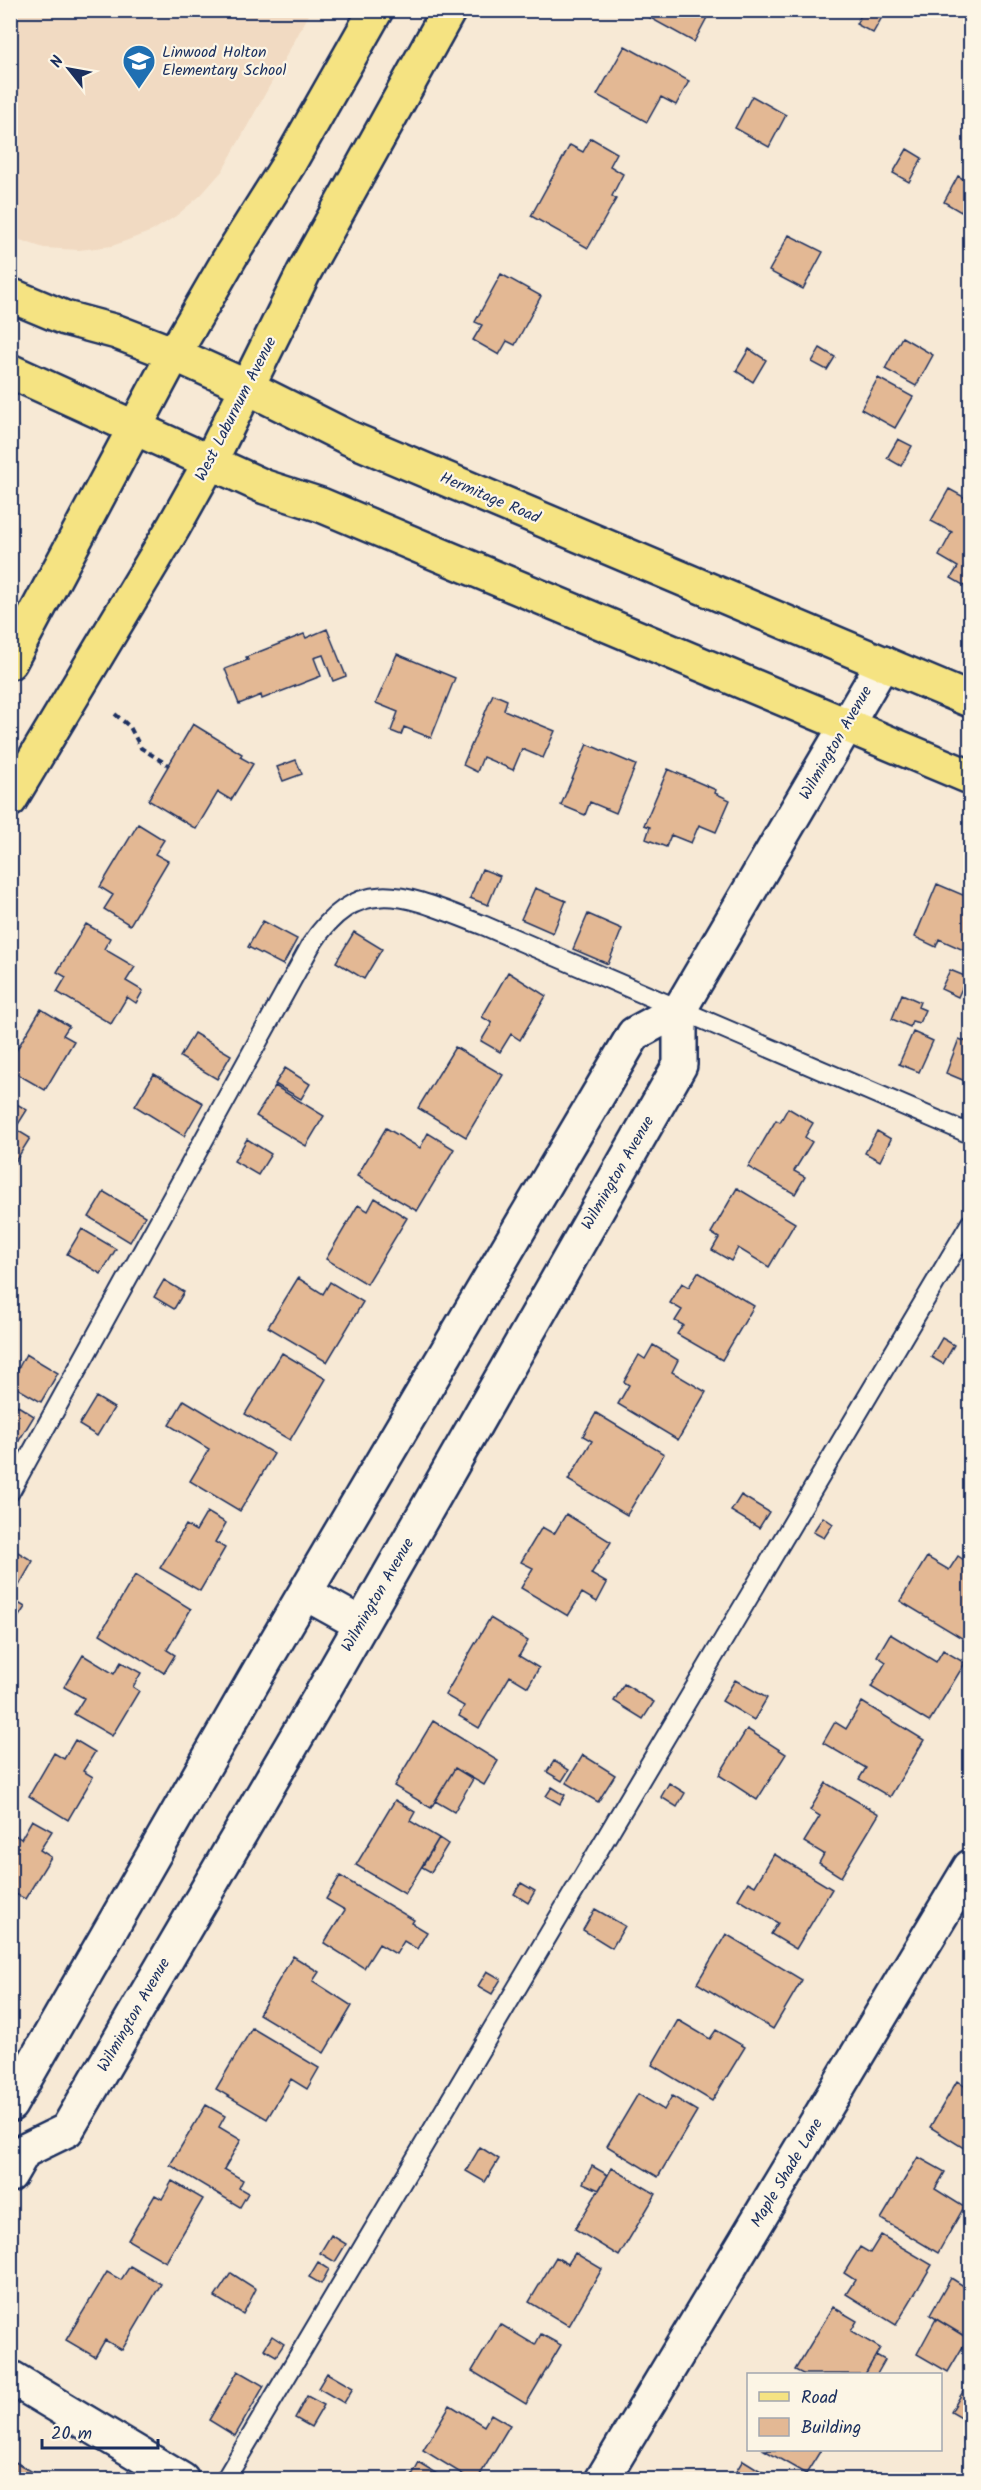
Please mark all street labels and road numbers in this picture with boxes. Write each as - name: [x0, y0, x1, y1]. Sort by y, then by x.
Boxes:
- street label: West Laburnum Avenue: [189, 332, 283, 486]
- street label: Hermitage Road: [436, 466, 545, 531]
- street label: Wilmington Avenue: [793, 681, 879, 805]
- street label: Wilmington Avenue: [575, 1111, 661, 1235]
- street label: Wilmington Avenue: [335, 1533, 421, 1657]
- street label: Wilmington Avenue: [91, 1953, 177, 2077]
- street label: Maple Shade Lane: [744, 2114, 830, 2232]

